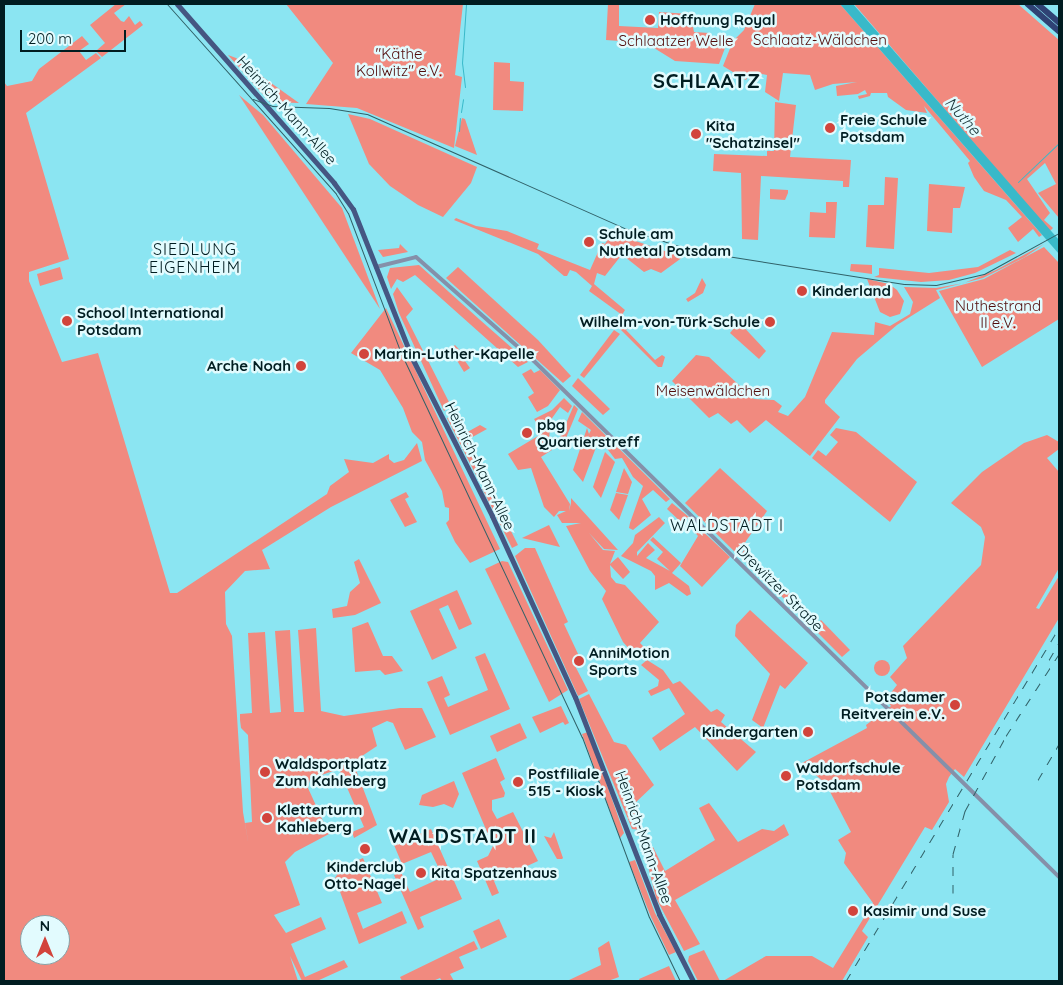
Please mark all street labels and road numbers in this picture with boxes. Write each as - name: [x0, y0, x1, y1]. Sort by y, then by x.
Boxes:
- street label: Heinrich-Mann-Allee: [233, 52, 341, 168]
- street label: Heinrich-Mann-Allee: [441, 399, 519, 533]
- street label: Drewitzer Straße: [733, 541, 827, 635]
- street label: Heinrich-Mann-Allee: [612, 768, 676, 906]

